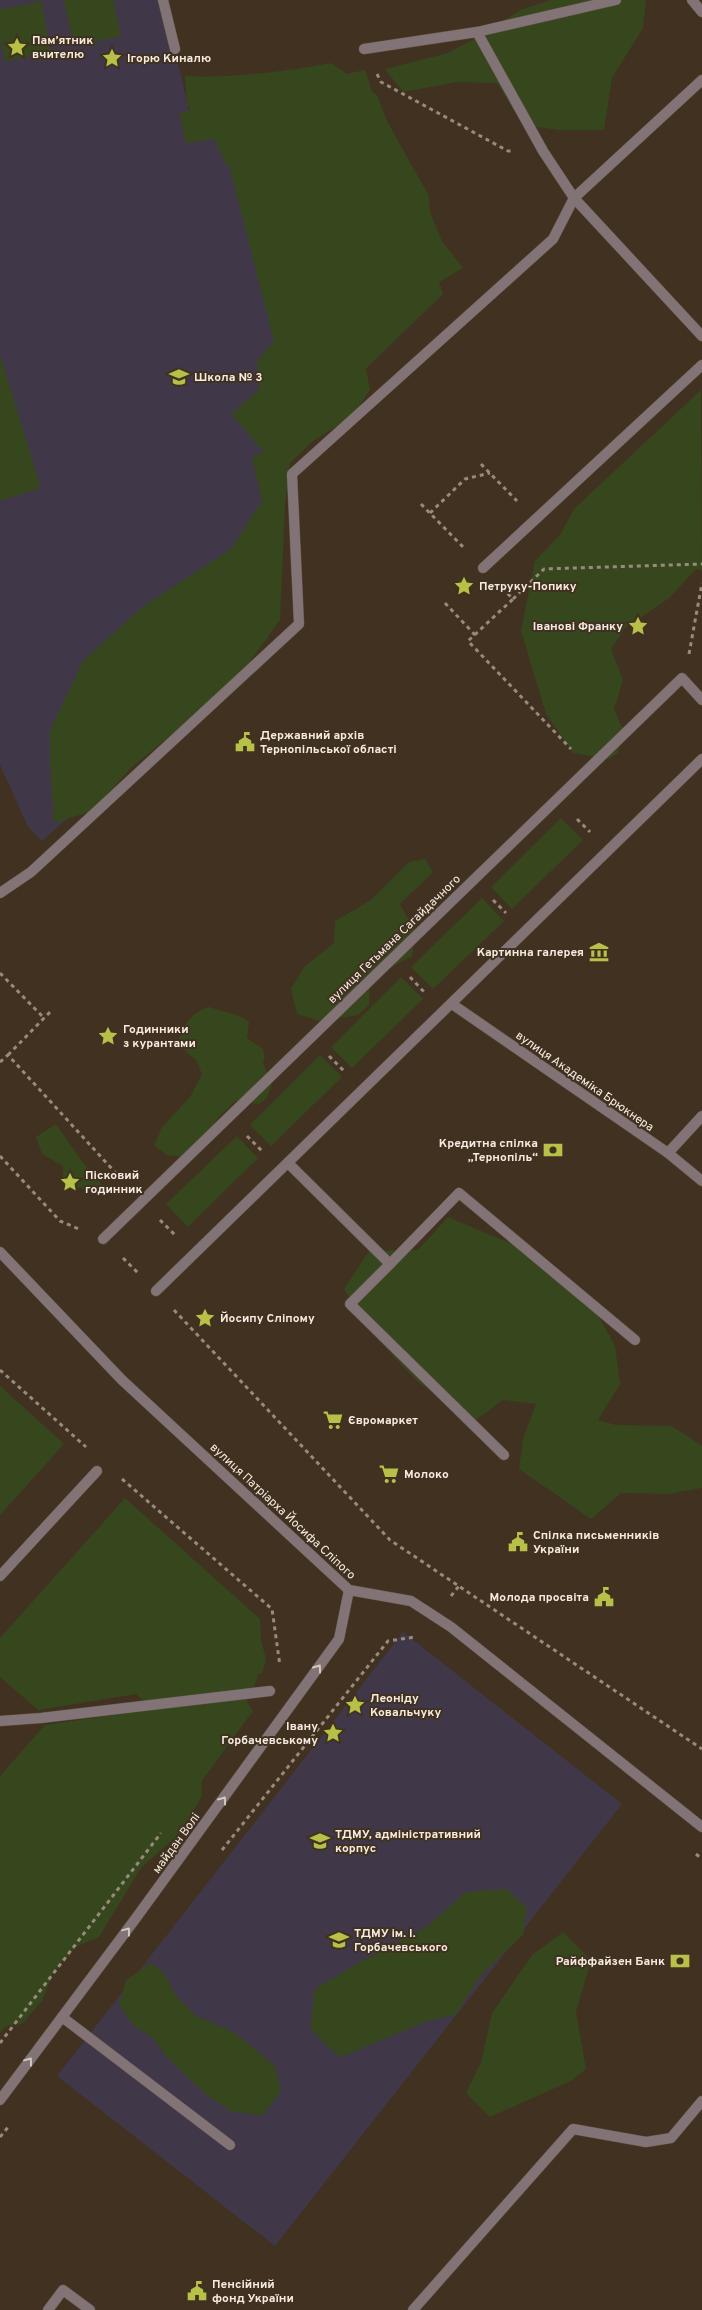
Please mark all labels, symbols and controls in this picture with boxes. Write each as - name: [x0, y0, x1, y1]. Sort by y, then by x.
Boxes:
- place label: Пам’ятник вчителю: [32, 33, 93, 63]
- place icon: Пам’ятник вчителю: [6, 36, 28, 58]
- place icon: Ігорю Киналю: [101, 47, 123, 69]
- place label: Ігорю Киналю: [127, 51, 211, 67]
- school or university icon: Школа № 3: [168, 366, 190, 388]
- place label: Школа № 3: [194, 370, 262, 386]
- place icon: Петруку-Попику: [453, 575, 475, 597]
- place label: Петруку-Попику: [479, 579, 577, 595]
- place icon: Іванові Франку: [627, 615, 649, 637]
- place label: Іванові Франку: [533, 619, 623, 635]
- place label: Державний архів Тернопільської області: [260, 728, 397, 758]
- public building icon: Державний архів Тернопільської області: [234, 731, 256, 753]
- street label: вулиця Гетьмана Сагайдачного: [325, 872, 465, 1008]
- museum icon: Картинна галерея: [588, 941, 610, 963]
- place label: Картинна галерея: [477, 945, 584, 961]
- place label: Годинники з курантами: [123, 1022, 196, 1052]
- place icon: Годинники з курантами: [97, 1025, 119, 1047]
- street label: вулиця Академіка Брюкнера: [512, 1028, 657, 1136]
- place label: Кредитна спілка „Тернопіль“: [439, 1136, 538, 1166]
- bank icon: Кредитна спілка „Тернопіль“: [542, 1139, 564, 1161]
- place label: Пісковий годинник: [85, 1168, 143, 1198]
- place icon: Пісковий годинник: [59, 1171, 81, 1193]
- place icon: Йосипу Сліпому: [194, 1307, 216, 1329]
- place label: Йосипу Сліпому: [220, 1311, 315, 1327]
- supermarket icon: Євромаркет: [322, 1409, 344, 1431]
- place label: Євромаркет: [348, 1413, 418, 1429]
- street label: вулиця Патріарха Йосифа Сліпого: [206, 1440, 359, 1584]
- supermarket icon: Молоко: [378, 1463, 400, 1485]
- place label: Молоко: [404, 1467, 449, 1483]
- place label: Спілка письменників України: [533, 1528, 659, 1558]
- public building icon: Спілка письменників України: [507, 1531, 529, 1553]
- public building icon: Молода просвіта: [593, 1586, 615, 1608]
- place label: Молода просвіта: [490, 1590, 589, 1606]
- one-way arrow: [312, 1664, 321, 1674]
- place label: Леоніду Ковальчуку: [370, 1691, 441, 1721]
- place icon: Леоніду Ковальчуку: [344, 1694, 366, 1716]
- place label: Івану Горбачевському: [221, 1719, 318, 1749]
- place icon: Івану Горбачевському: [322, 1722, 344, 1744]
- one-way arrow: [217, 1796, 226, 1805]
- street label: майдан Волі: [149, 1810, 204, 1877]
- place label: ТДМУ, адміністративний корпус: [335, 1827, 481, 1857]
- school or university icon: ТДМУ, адміністративний корпус: [309, 1830, 331, 1852]
- place label: ТДМУ ім. І. Горбачевського: [354, 1926, 448, 1956]
- one-way arrow: [121, 1927, 130, 1937]
- school or university icon: ТДМУ ім. І. Горбачевського: [328, 1929, 350, 1951]
- bank icon: Райффайзен Банк: [669, 1950, 691, 1972]
- place label: Райффайзен Банк: [556, 1954, 665, 1970]
- one-way arrow: [24, 2058, 32, 2067]
- place label: Пенсійний фонд України: [212, 2277, 294, 2307]
- public building icon: Пенсійний фонд України: [186, 2280, 208, 2302]

